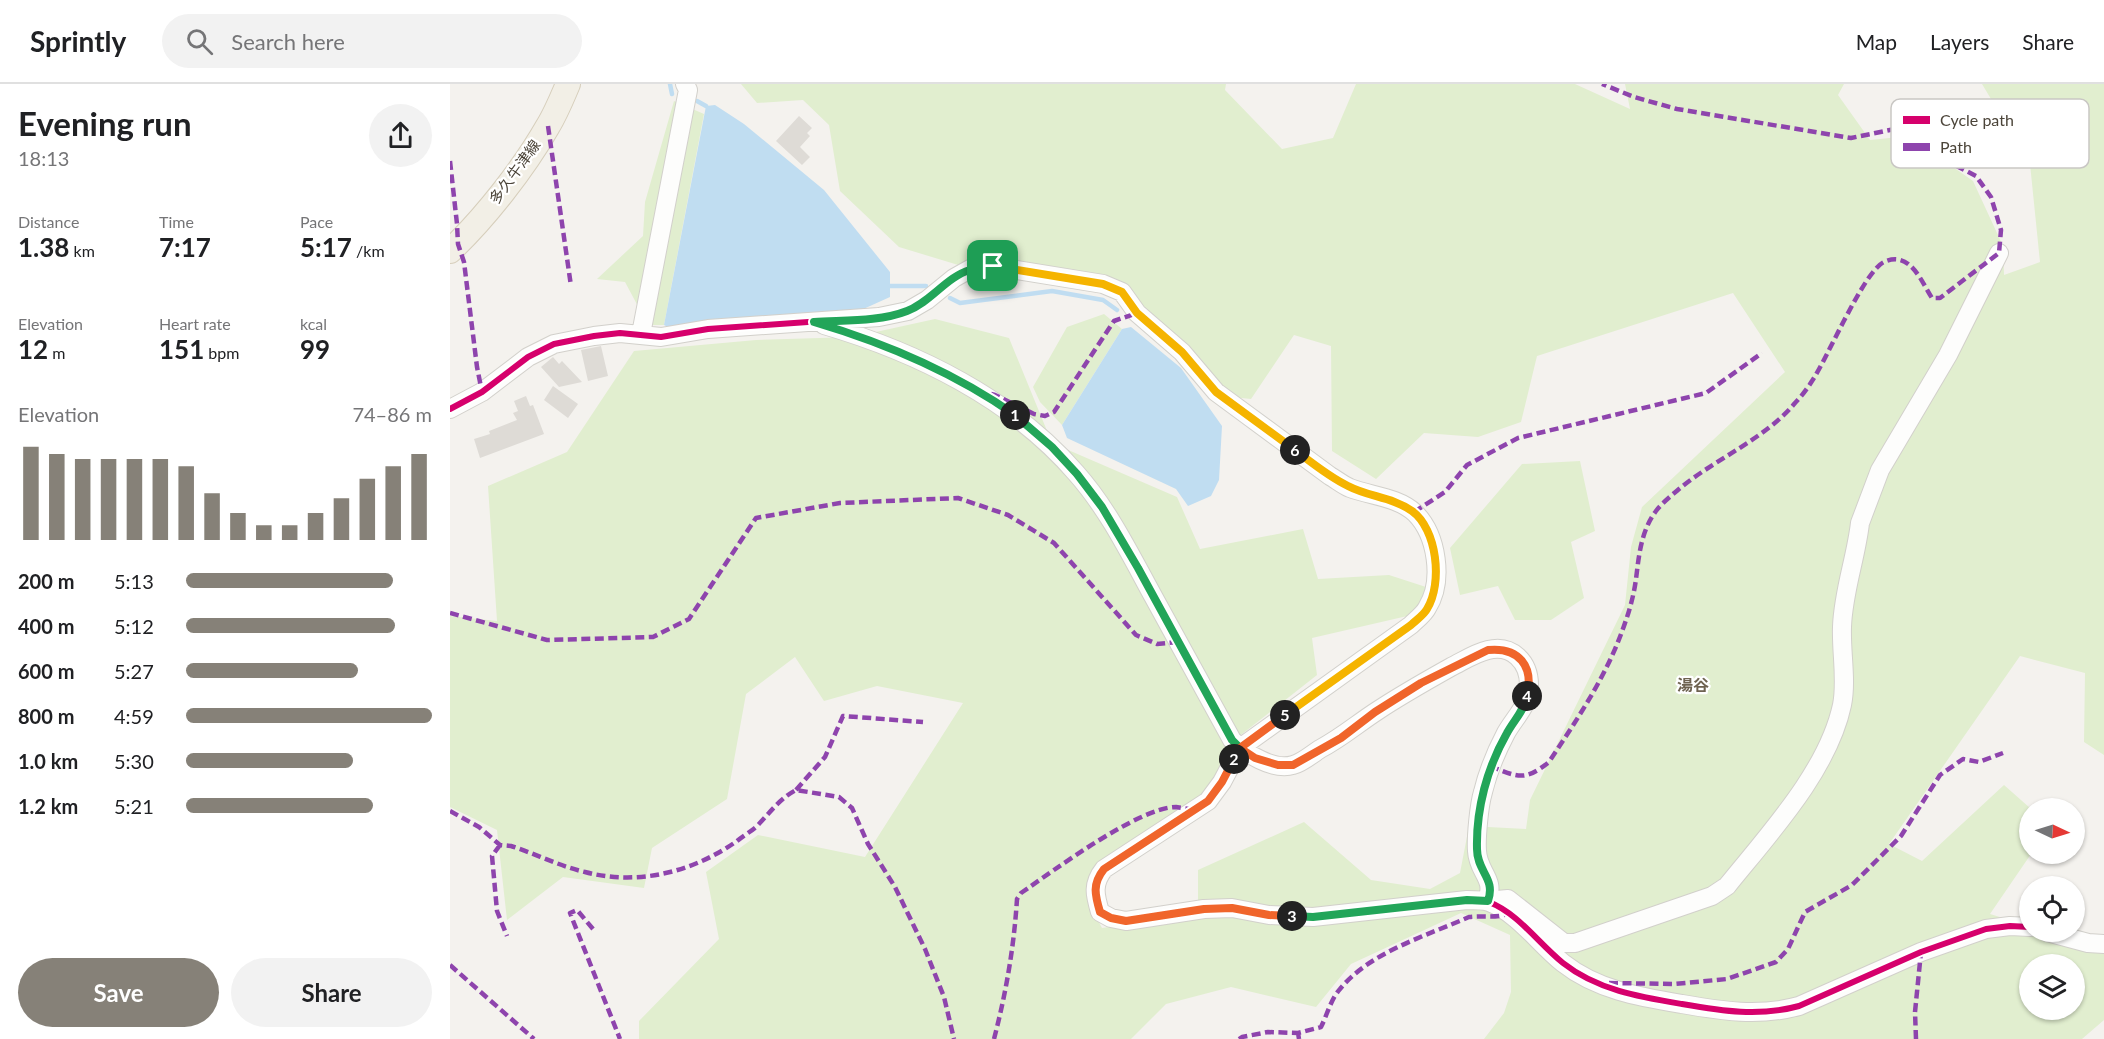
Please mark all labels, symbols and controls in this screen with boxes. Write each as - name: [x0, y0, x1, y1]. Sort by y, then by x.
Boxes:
- search box: [162, 14, 582, 68]
- text: Sprintly: [30, 24, 126, 58]
- icon: search: [183, 25, 216, 58]
- text: Search here: [231, 28, 345, 55]
- text: Map: [1856, 29, 1897, 54]
- text: Layers: [1930, 29, 1989, 54]
- text: Share: [2022, 29, 2074, 54]
- legend: [1891, 99, 2089, 168]
- text: Evening run: [18, 103, 192, 143]
- button: share: [369, 104, 432, 167]
- text: Cycle path: [1940, 110, 2014, 129]
- street label: 多久牛津線: [485, 136, 544, 207]
- text: Path: [1940, 137, 1972, 156]
- text: 18:13: [18, 146, 69, 170]
- text: Distance: [18, 212, 79, 231]
- text: Time: [159, 212, 194, 231]
- text: Pace: [300, 212, 333, 231]
- text: 1.38: [18, 231, 69, 263]
- text: 7:17: [159, 231, 211, 263]
- text: 5:17: [300, 231, 352, 263]
- pin: [967, 240, 1018, 291]
- text: km: [69, 241, 95, 260]
- text: /km: [352, 241, 385, 260]
- icon: arrive: [976, 249, 1009, 282]
- text: Elevation: [18, 314, 83, 333]
- text: Heart rate: [159, 314, 231, 333]
- text: kcal: [300, 314, 327, 333]
- text: 12: [18, 333, 48, 365]
- text: 151: [159, 333, 204, 365]
- text: 99: [300, 333, 330, 365]
- text: m: [48, 343, 65, 362]
- text: bpm: [204, 343, 239, 362]
- pin: 1: [1000, 400, 1030, 430]
- text: Elevation: [18, 402, 99, 426]
- text: 74–86 m: [352, 402, 432, 426]
- text: 1: [1010, 405, 1020, 424]
- pin: 6: [1280, 435, 1310, 465]
- text: 6: [1290, 440, 1300, 459]
- text: 200 m: [18, 569, 74, 593]
- text: 5:13: [114, 569, 154, 593]
- text: 400 m: [18, 614, 74, 638]
- text: 5:12: [114, 614, 154, 638]
- text: 600 m: [18, 659, 74, 683]
- text: 5:27: [114, 659, 154, 683]
- district label: 湯谷: [1677, 675, 1709, 694]
- pin: 4: [1512, 681, 1542, 711]
- text: 4: [1522, 686, 1532, 705]
- pin: 5: [1270, 700, 1300, 730]
- text: 800 m: [18, 704, 74, 728]
- text: 4:59: [114, 704, 154, 728]
- text: 5: [1280, 705, 1290, 724]
- pin: 2: [1219, 744, 1249, 774]
- text: 1.0 km: [18, 749, 78, 773]
- text: 5:30: [114, 749, 154, 773]
- text: 2: [1229, 749, 1239, 768]
- text: 1.2 km: [18, 794, 78, 818]
- text: 5:21: [114, 794, 154, 818]
- north arrow: [2019, 798, 2085, 864]
- map controls: [2019, 798, 2085, 1020]
- button: locate: [2019, 876, 2085, 942]
- pin: 3: [1277, 901, 1307, 931]
- text: 3: [1287, 906, 1297, 925]
- button: layers: [2019, 954, 2085, 1020]
- button: Save: [18, 958, 219, 1027]
- button: Share: [231, 958, 432, 1027]

